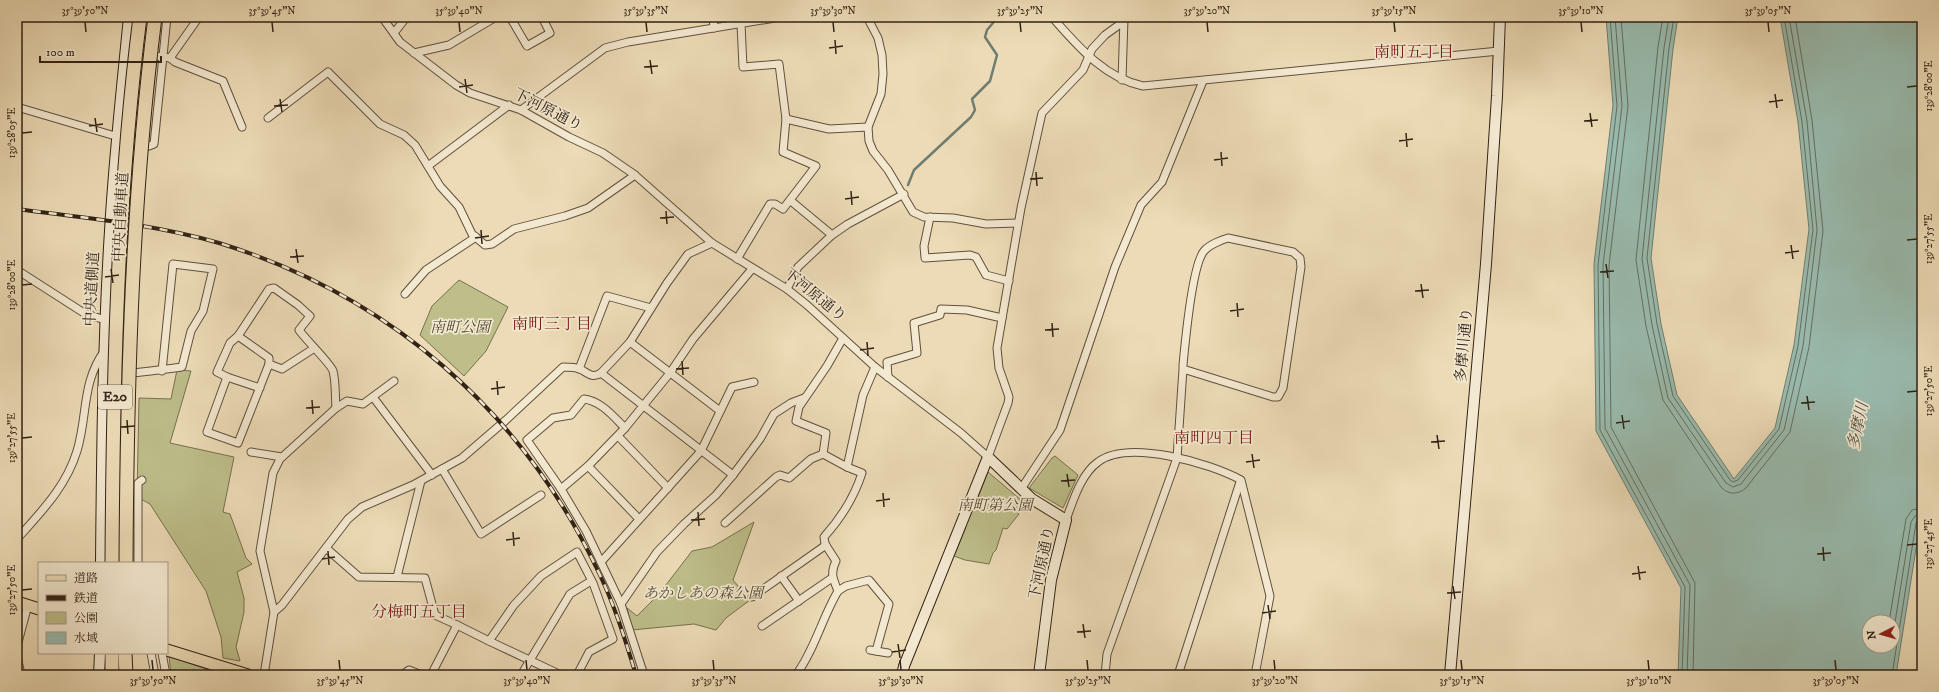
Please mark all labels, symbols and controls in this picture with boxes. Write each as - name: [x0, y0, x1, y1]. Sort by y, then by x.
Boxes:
- text: 35°39'50"N: [62, 5, 108, 17]
- text: 35°39'45"N: [248, 5, 296, 17]
- text: 35°39'40"N: [435, 5, 483, 17]
- text: 35°39'35"N: [623, 5, 669, 17]
- text: 35°39'30"N: [810, 5, 856, 17]
- text: 35°39'25"N: [997, 5, 1043, 17]
- text: 35°39'20"N: [1184, 5, 1230, 17]
- text: 35°39'15"N: [1372, 5, 1416, 17]
- text: 35°39'10"N: [1558, 5, 1604, 17]
- text: 35°39'05"N: [1745, 5, 1791, 17]
- scale bar: [40, 38, 161, 64]
- district label: 南町五丁目: [1374, 42, 1454, 62]
- text: 100 m: [46, 45, 75, 60]
- text: 139°28'00"E: [1923, 61, 1935, 111]
- street label: 下河原通り: [510, 85, 586, 135]
- text: 139°28'05"E: [6, 108, 18, 158]
- street label: 中央自動車道: [109, 172, 133, 262]
- text: 139°27'55"E: [1923, 214, 1935, 264]
- street label: 中央道側道: [81, 251, 103, 327]
- text: 139°28'00"E: [6, 260, 18, 310]
- street label: 下河原通り: [780, 264, 850, 326]
- street label: 多摩川通り: [1451, 307, 1477, 383]
- district label: 南町三丁目: [512, 314, 592, 334]
- park label: 南町公園: [430, 318, 493, 337]
- text: 139°27'50"E: [1923, 366, 1935, 416]
- road number: E20: [98, 385, 132, 409]
- water label: 多摩川: [1843, 398, 1873, 452]
- text: 139°27'55"E: [6, 413, 18, 463]
- district label: 南町四丁目: [1174, 428, 1254, 448]
- park label: 南町第公園: [957, 496, 1035, 515]
- text: 139°27'45"E: [1923, 519, 1935, 569]
- street label: 下河原通り: [1025, 524, 1059, 602]
- legend: [38, 562, 168, 654]
- text: 139°27'50"E: [6, 565, 18, 615]
- text: 道路: [74, 571, 98, 586]
- park label: あかしあの森公園: [643, 584, 766, 603]
- text: 鉄道: [73, 591, 98, 606]
- district label: 分梅町五丁目: [371, 602, 467, 622]
- text: 公園: [74, 611, 98, 626]
- north arrow: [1861, 614, 1901, 654]
- text: N: [1865, 630, 1879, 640]
- text: 水域: [74, 631, 98, 646]
- text: 35°39'50"N: [130, 675, 176, 687]
- text: 35°39'45"N: [316, 675, 364, 687]
- text: 35°39'40"N: [503, 675, 551, 687]
- text: 35°39'35"N: [691, 675, 737, 687]
- text: 35°39'30"N: [878, 675, 924, 687]
- text: 35°39'25"N: [1065, 675, 1111, 687]
- text: 35°39'20"N: [1252, 675, 1298, 687]
- text: 35°39'15"N: [1440, 675, 1484, 687]
- text: 35°39'10"N: [1626, 675, 1672, 687]
- text: 35°39'05"N: [1813, 675, 1859, 687]

